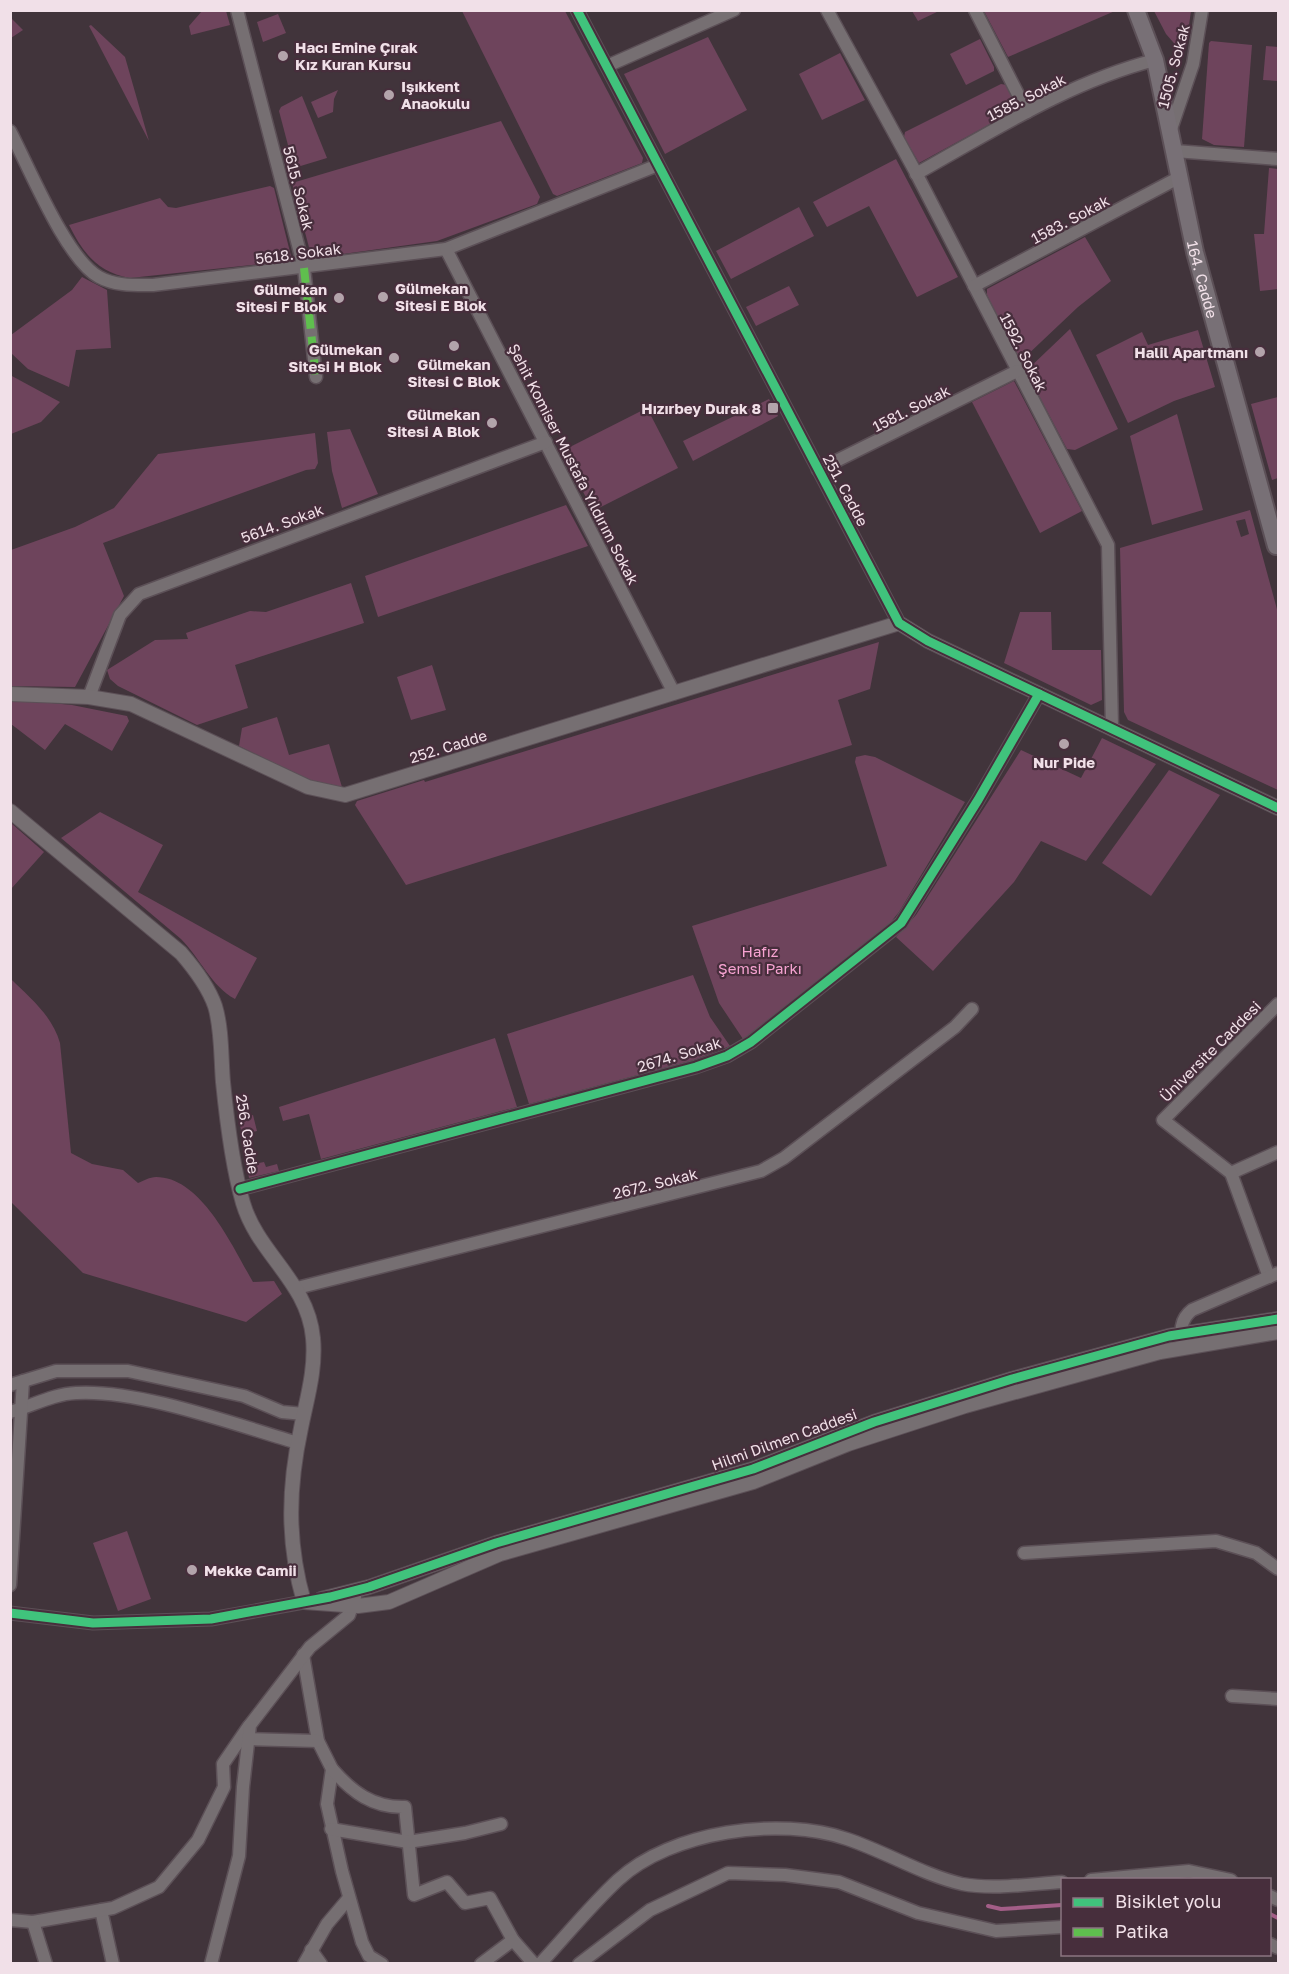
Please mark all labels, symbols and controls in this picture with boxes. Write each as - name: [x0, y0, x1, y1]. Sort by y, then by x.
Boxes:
- street label: 1505. Sokak: [1153, 22, 1193, 110]
- place label: Hacı Emine Çırak Kız Kuran Kursu: [295, 38, 418, 73]
- marker: Hacı Emine Çırak Kız Kuran Kursu: [276, 49, 290, 63]
- street label: 1585. Sokak: [984, 69, 1069, 125]
- place label: Işıkkent Anaokulu: [401, 77, 470, 112]
- marker: Işıkkent Anaokulu: [382, 88, 396, 102]
- street label: 5615. Sokak: [280, 144, 318, 232]
- street label: 1583. Sokak: [1028, 191, 1113, 247]
- street label: 5618. Sokak: [254, 239, 342, 267]
- street label: 164. Cadde: [1184, 239, 1222, 320]
- place label: Gülmekan Sitesi E Blok: [395, 279, 487, 314]
- place label: Gülmekan Sitesi F Blok: [236, 280, 327, 315]
- marker: Gülmekan Sitesi E Blok: [376, 290, 390, 304]
- marker: Gülmekan Sitesi F Blok: [332, 291, 346, 305]
- street label: 1592. Sokak: [996, 310, 1052, 395]
- marker: Gülmekan Sitesi C Blok: [447, 339, 461, 353]
- place label: Gülmekan Sitesi H Blok: [288, 340, 382, 375]
- street label: Şehit Komiser Mustafa Yıldırım Sokak: [505, 341, 643, 588]
- place label: Halil Apartmanı: [1134, 343, 1248, 361]
- marker: Halil Apartmanı: [1253, 345, 1267, 359]
- marker: Gülmekan Sitesi H Blok: [387, 351, 401, 365]
- place label: Gülmekan Sitesi C Blok: [408, 355, 501, 390]
- street label: 1581. Sokak: [869, 381, 953, 435]
- place label: Hızırbey Durak 8: [641, 399, 761, 417]
- marker: Hızırbey Durak 8: [766, 401, 780, 415]
- place label: Gülmekan Sitesi A Blok: [387, 405, 480, 440]
- marker: Gülmekan Sitesi A Blok: [485, 416, 499, 430]
- street label: 251. Cadde: [820, 451, 873, 529]
- street label: 5614. Sokak: [238, 500, 326, 546]
- street label: 252. Cadde: [407, 726, 489, 766]
- marker: Nur Pide: [1057, 737, 1071, 751]
- place label: Nur Pide: [1033, 753, 1095, 771]
- park label: Hafız Şemsi Parkı: [718, 942, 802, 977]
- street label: Üniversite Caddesi: [1156, 997, 1264, 1105]
- street label: 2674. Sokak: [635, 1033, 724, 1075]
- street label: 256. Cadde: [233, 1093, 263, 1175]
- street label: 2672. Sokak: [611, 1164, 700, 1202]
- street label: Hilmi Dilmen Caddesi: [709, 1404, 859, 1474]
- place label: Mekke Camii: [204, 1561, 297, 1579]
- marker: Mekke Camii: [185, 1563, 199, 1577]
- legend: [1061, 1878, 1271, 1956]
- text: Bisiklet yolu: [1115, 1890, 1221, 1912]
- text: Patika: [1115, 1920, 1169, 1942]

